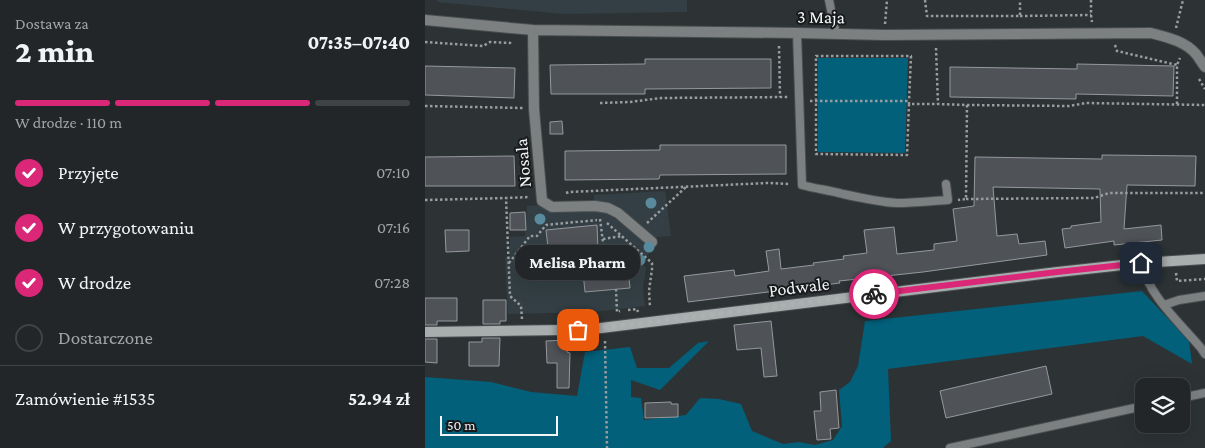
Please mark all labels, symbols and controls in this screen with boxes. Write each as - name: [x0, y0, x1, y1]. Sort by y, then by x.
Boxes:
- street label: 3 Maja: [797, 7, 845, 28]
- text: Dostawa za: [15, 15, 89, 32]
- text: 07:35–07:40: [307, 32, 410, 53]
- text: 2 min: [15, 33, 94, 69]
- text: W drodze · 110 m: [15, 114, 122, 131]
- street label: Nosala: [511, 138, 535, 188]
- icon: check: [15, 159, 43, 187]
- text: Przyjęte: [58, 162, 119, 183]
- text: 07:10: [376, 164, 410, 181]
- icon: check: [15, 214, 43, 242]
- text: W przygotowaniu: [58, 217, 194, 238]
- text: 07:16: [377, 219, 410, 236]
- pin: [1120, 242, 1162, 284]
- callout: Melisa Pharm: [515, 245, 641, 280]
- icon: home: [1127, 249, 1155, 277]
- text: Melisa Pharm: [529, 254, 626, 271]
- icon: check: [15, 269, 43, 297]
- courier: [849, 269, 899, 319]
- text: W drodze: [58, 272, 131, 293]
- street label: Podwale: [767, 273, 831, 301]
- text: 07:28: [374, 274, 410, 291]
- icon: bike: [860, 280, 888, 308]
- pin: [557, 309, 599, 351]
- icon: bag: [564, 316, 592, 344]
- text: Dostarczone: [58, 327, 153, 348]
- map controls: [1135, 378, 1190, 433]
- button: layers: [1135, 378, 1190, 433]
- text: Zamówienie #1535: [15, 388, 156, 409]
- text: 52.94 zł: [348, 388, 410, 409]
- scale bar: [440, 413, 557, 436]
- text: 50 m: [447, 417, 475, 433]

